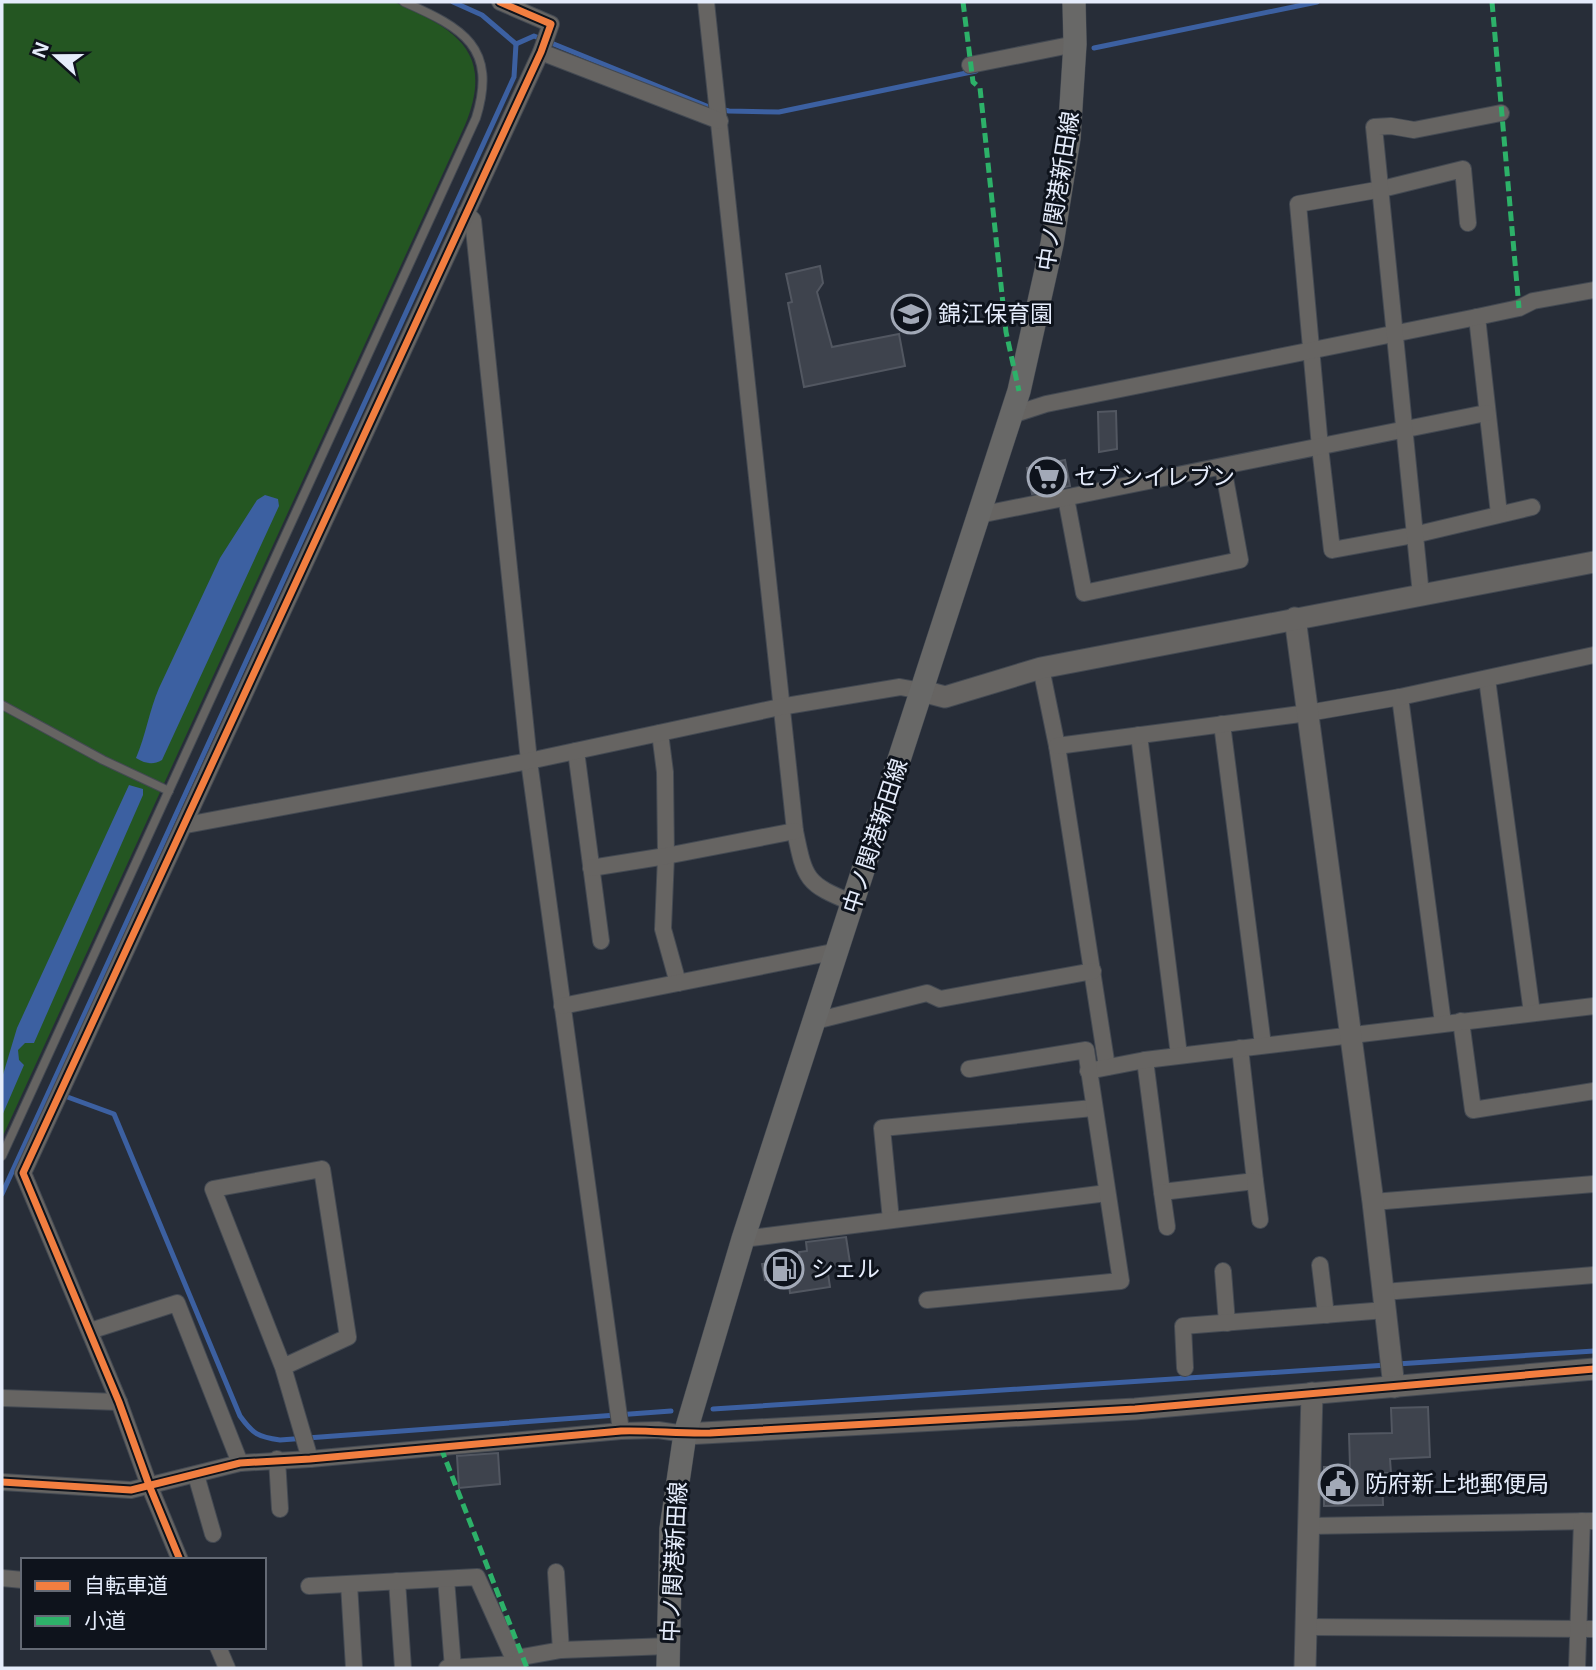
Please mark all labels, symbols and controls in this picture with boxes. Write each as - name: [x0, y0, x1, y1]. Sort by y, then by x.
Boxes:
- north arrow: [21, 21, 91, 91]
- text: N: [25, 38, 55, 62]
- street label: 中ノ関港新田線: [1029, 109, 1085, 273]
- school or university icon: 錦江保育園: [890, 293, 932, 335]
- place label: 錦江保育園: [938, 297, 1053, 329]
- supermarket icon: セブンイレブン: [1026, 456, 1068, 498]
- place label: セブンイレブン: [1074, 460, 1235, 492]
- street label: 中ノ関港新田線: [834, 754, 914, 917]
- fuel station icon: シェル: [763, 1248, 805, 1290]
- place label: シェル: [811, 1252, 880, 1284]
- public building icon: 防府新上地郵便局: [1317, 1463, 1359, 1505]
- place label: 防府新上地郵便局: [1365, 1467, 1549, 1499]
- street label: 中ノ関港新田線: [653, 1481, 693, 1643]
- legend: [21, 1558, 266, 1649]
- text: 自転車道: [84, 1571, 168, 1599]
- text: 小道: [84, 1606, 126, 1634]

